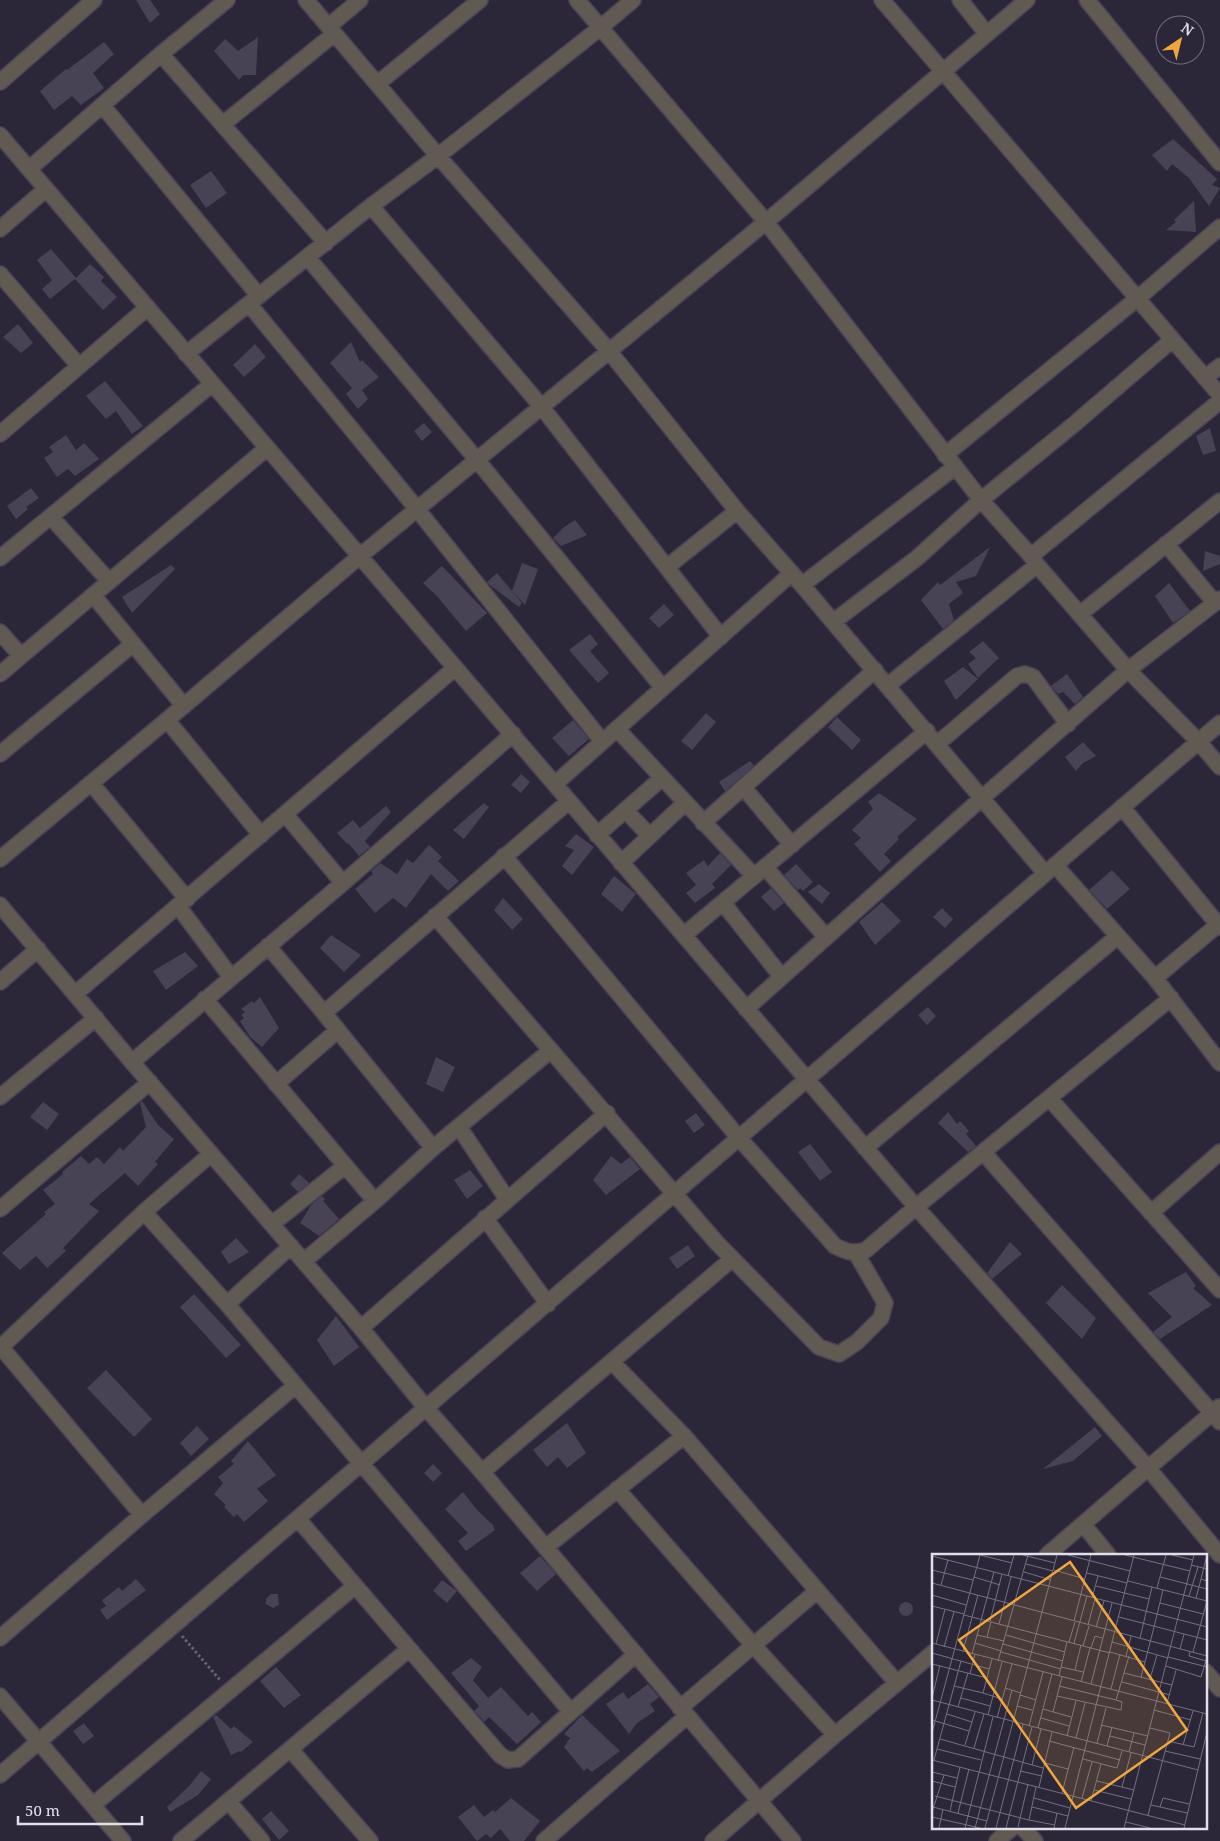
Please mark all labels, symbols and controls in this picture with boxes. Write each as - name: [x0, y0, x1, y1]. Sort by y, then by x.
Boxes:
- north arrow: [1155, 15, 1205, 65]
- text: N: [1178, 18, 1198, 40]
- inset map: [932, 1554, 1208, 1828]
- scale bar: [18, 1794, 141, 1826]
- text: 50 m: [25, 1800, 60, 1820]

